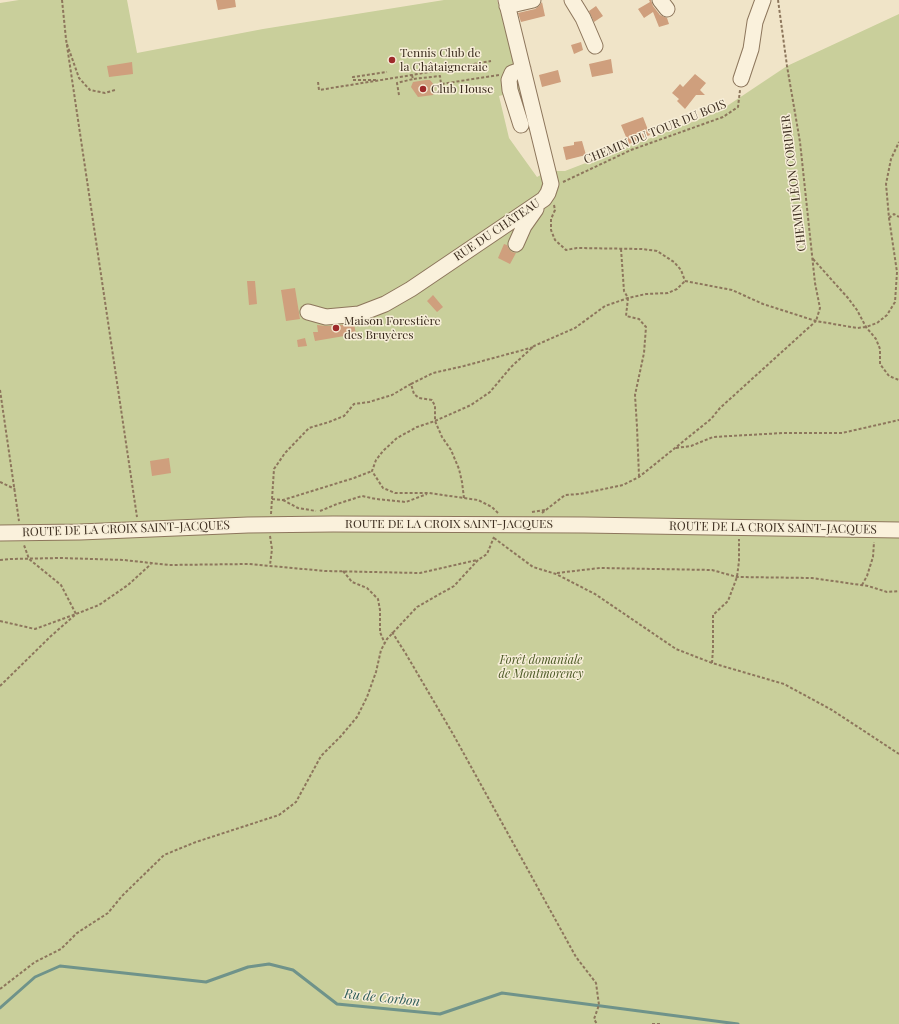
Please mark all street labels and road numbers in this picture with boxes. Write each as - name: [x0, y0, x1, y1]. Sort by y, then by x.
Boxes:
- street label: CHEMIN DU TOUR DU BOIS: [582, 97, 728, 167]
- street label: CHEMIN LÉON CORDIER: [778, 114, 810, 252]
- street label: RUE DU CHÂTEAU: [451, 196, 543, 264]
- street label: ROUTE DE LA CROIX SAINT-JACQUES: [345, 517, 553, 531]
- street label: ROUTE DE LA CROIX SAINT-JACQUES: [22, 518, 230, 540]
- street label: ROUTE DE LA CROIX SAINT-JACQUES: [669, 519, 877, 537]

